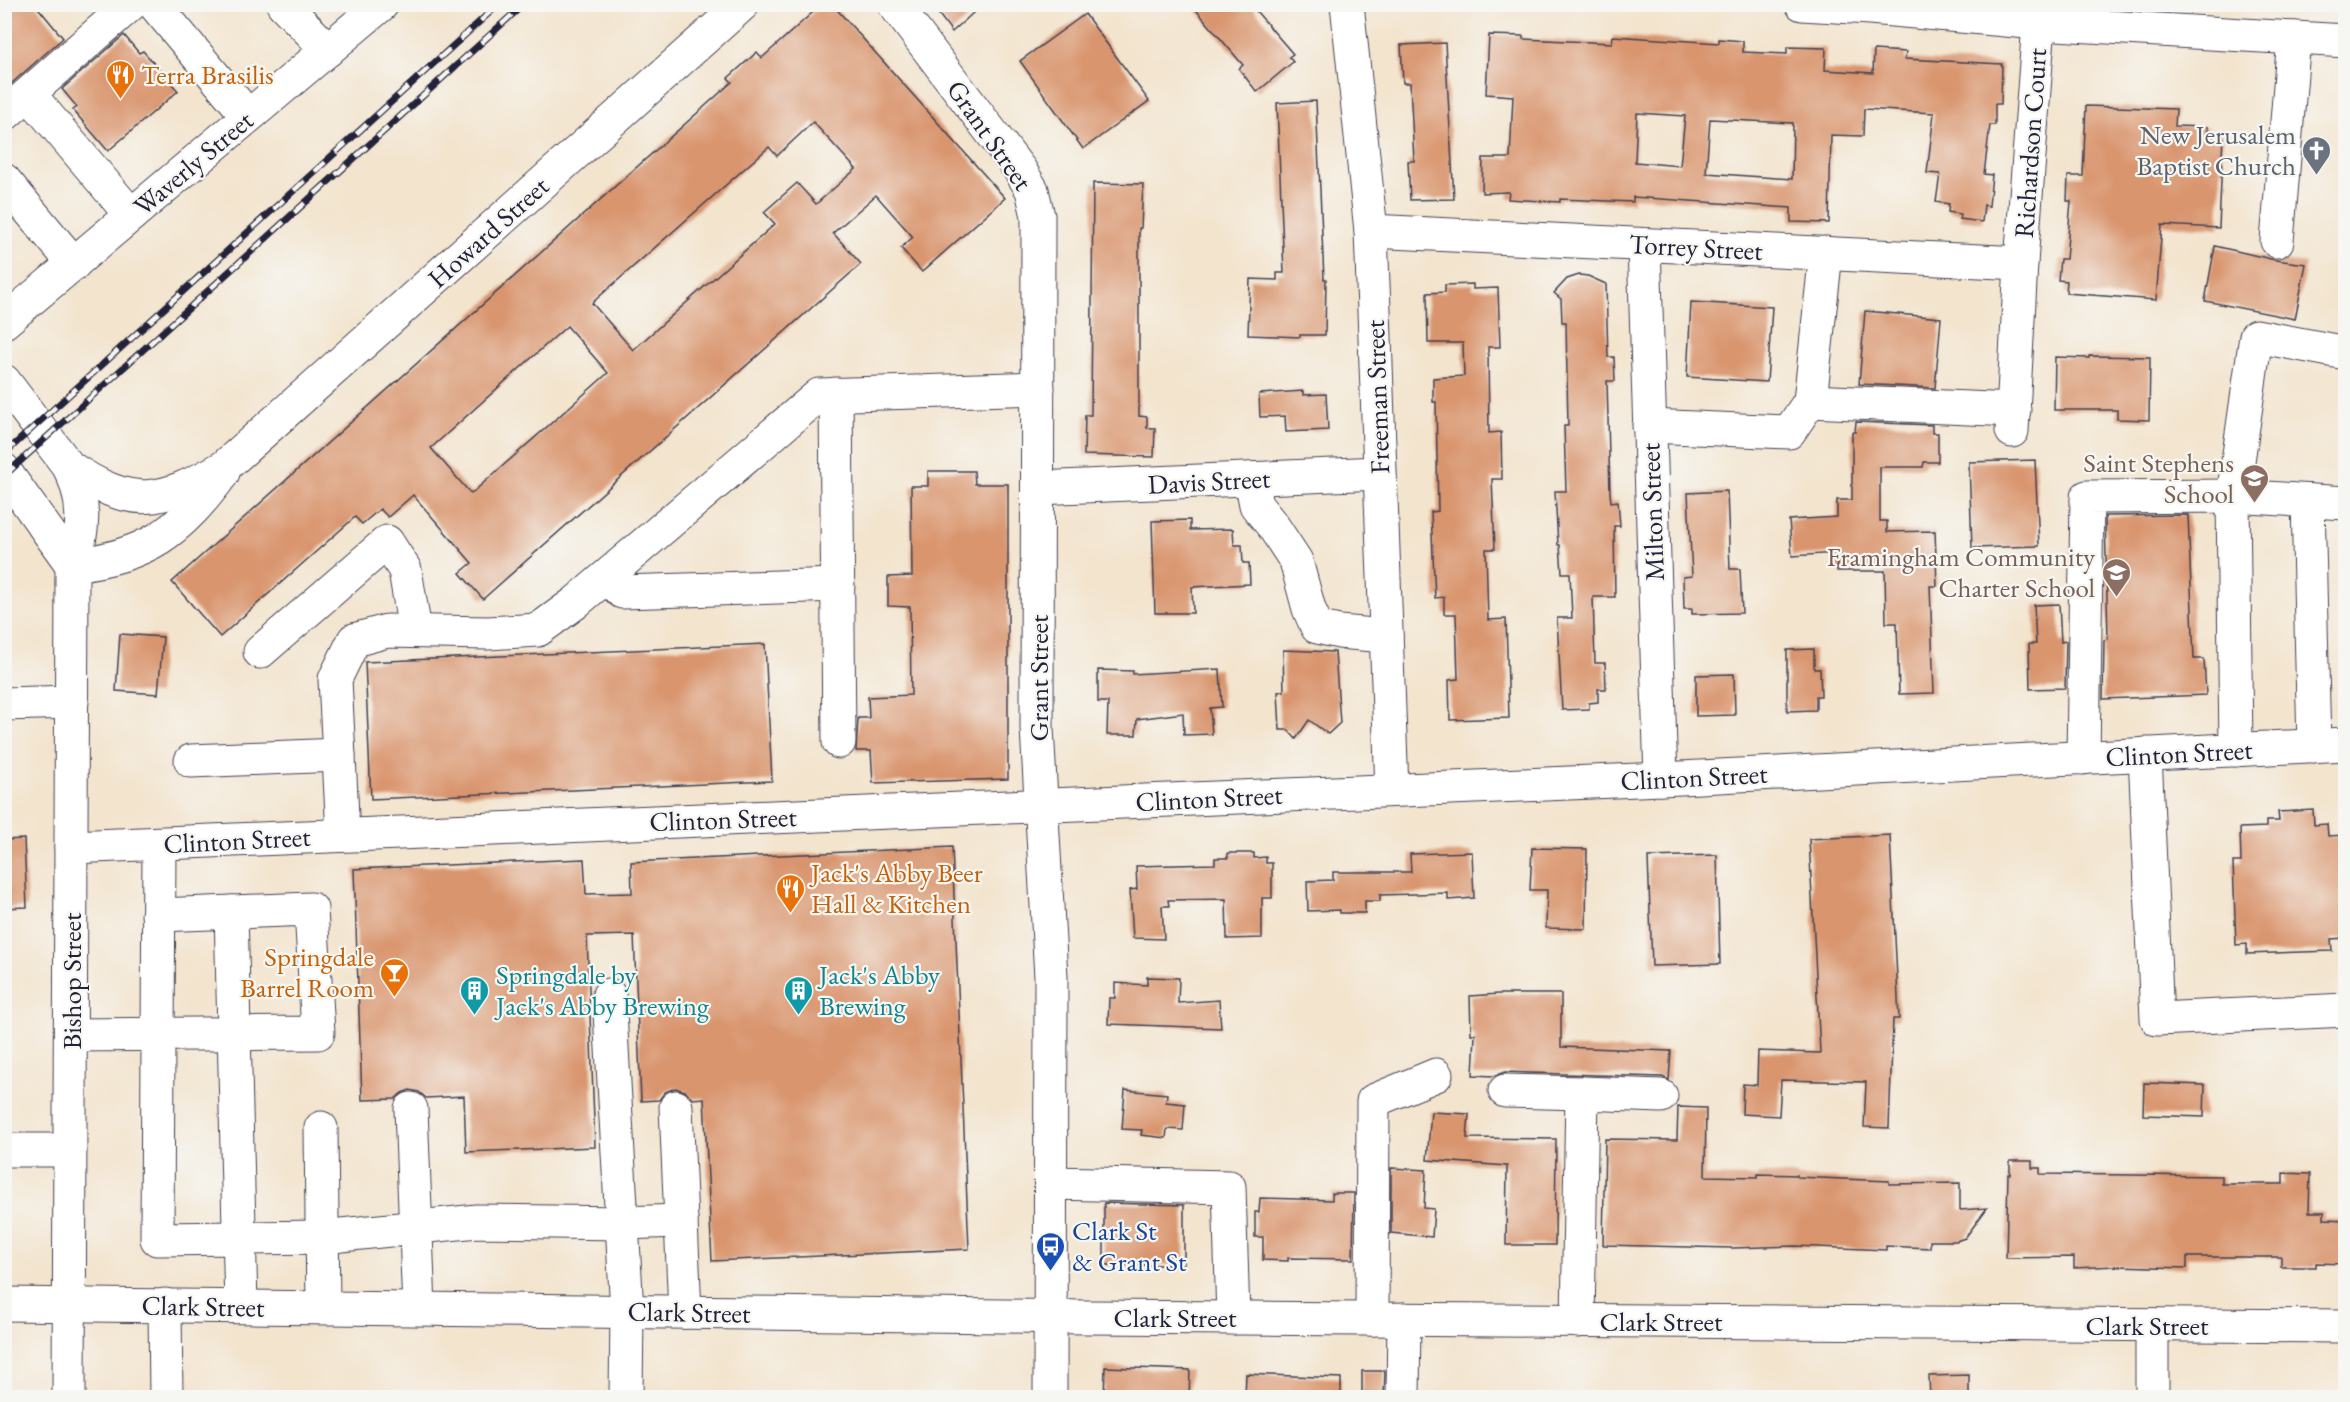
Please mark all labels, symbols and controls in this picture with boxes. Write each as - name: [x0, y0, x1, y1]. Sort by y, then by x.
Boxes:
- street label: Richardson Court: [2006, 46, 2054, 239]
- place label: Terra Brasilis: [141, 57, 274, 92]
- restaurant icon: Terra Brasilis: [104, 58, 136, 100]
- street label: Grant Street: [939, 73, 1041, 197]
- street label: Waverly Street: [126, 102, 261, 223]
- place label: New Jerusalem Baptist Church: [2136, 117, 2296, 183]
- church icon: New Jerusalem Baptist Church: [2301, 134, 2333, 176]
- street label: Howard Street: [420, 168, 556, 296]
- street label: Torrey Street: [1628, 226, 1764, 268]
- street label: Freeman Street: [1357, 319, 1397, 475]
- street label: Milton Street: [1632, 442, 1672, 582]
- place label: Saint Stephens School: [2083, 445, 2234, 511]
- street label: Davis Street: [1147, 460, 1272, 502]
- school or university icon: Saint Stephens School: [2239, 462, 2271, 504]
- place label: Framingham Community Charter School: [1827, 539, 2095, 605]
- school or university icon: Framingham Community Charter School: [2100, 556, 2132, 598]
- street label: Grant Street: [1021, 614, 1056, 741]
- street label: Clinton Street: [2105, 732, 2254, 774]
- street label: Clinton Street: [1620, 756, 1769, 798]
- street label: Clinton Street: [1135, 777, 1284, 819]
- street label: Clinton Street: [649, 799, 798, 839]
- street label: Clinton Street: [163, 819, 312, 861]
- place label: Jack's Abby Beer Hall & Kitchen: [809, 855, 983, 921]
- restaurant icon: Jack's Abby Beer Hall & Kitchen: [774, 872, 806, 914]
- street label: Bishop Street: [54, 912, 89, 1050]
- place label: Springdale Barrel Room: [240, 939, 374, 1005]
- bar icon: Springdale Barrel Room: [379, 956, 411, 998]
- place label: Springdale by Jack's Abby Brewing: [494, 957, 709, 1023]
- place label: Jack's Abby Brewing: [817, 957, 940, 1023]
- building icon: Springdale by Jack's Abby Brewing: [459, 974, 491, 1016]
- building icon: Jack's Abby Brewing: [782, 974, 814, 1016]
- place label: Clark St & Grant St: [1072, 1213, 1187, 1279]
- bus stop icon: Clark St & Grant St: [1035, 1230, 1067, 1272]
- street label: Clark Street: [141, 1287, 265, 1325]
- street label: Clark Street: [627, 1293, 751, 1331]
- street label: Clark Street: [1114, 1300, 1237, 1335]
- street label: Clark Street: [1600, 1304, 1723, 1339]
- street label: Clark Street: [2086, 1308, 2209, 1343]

